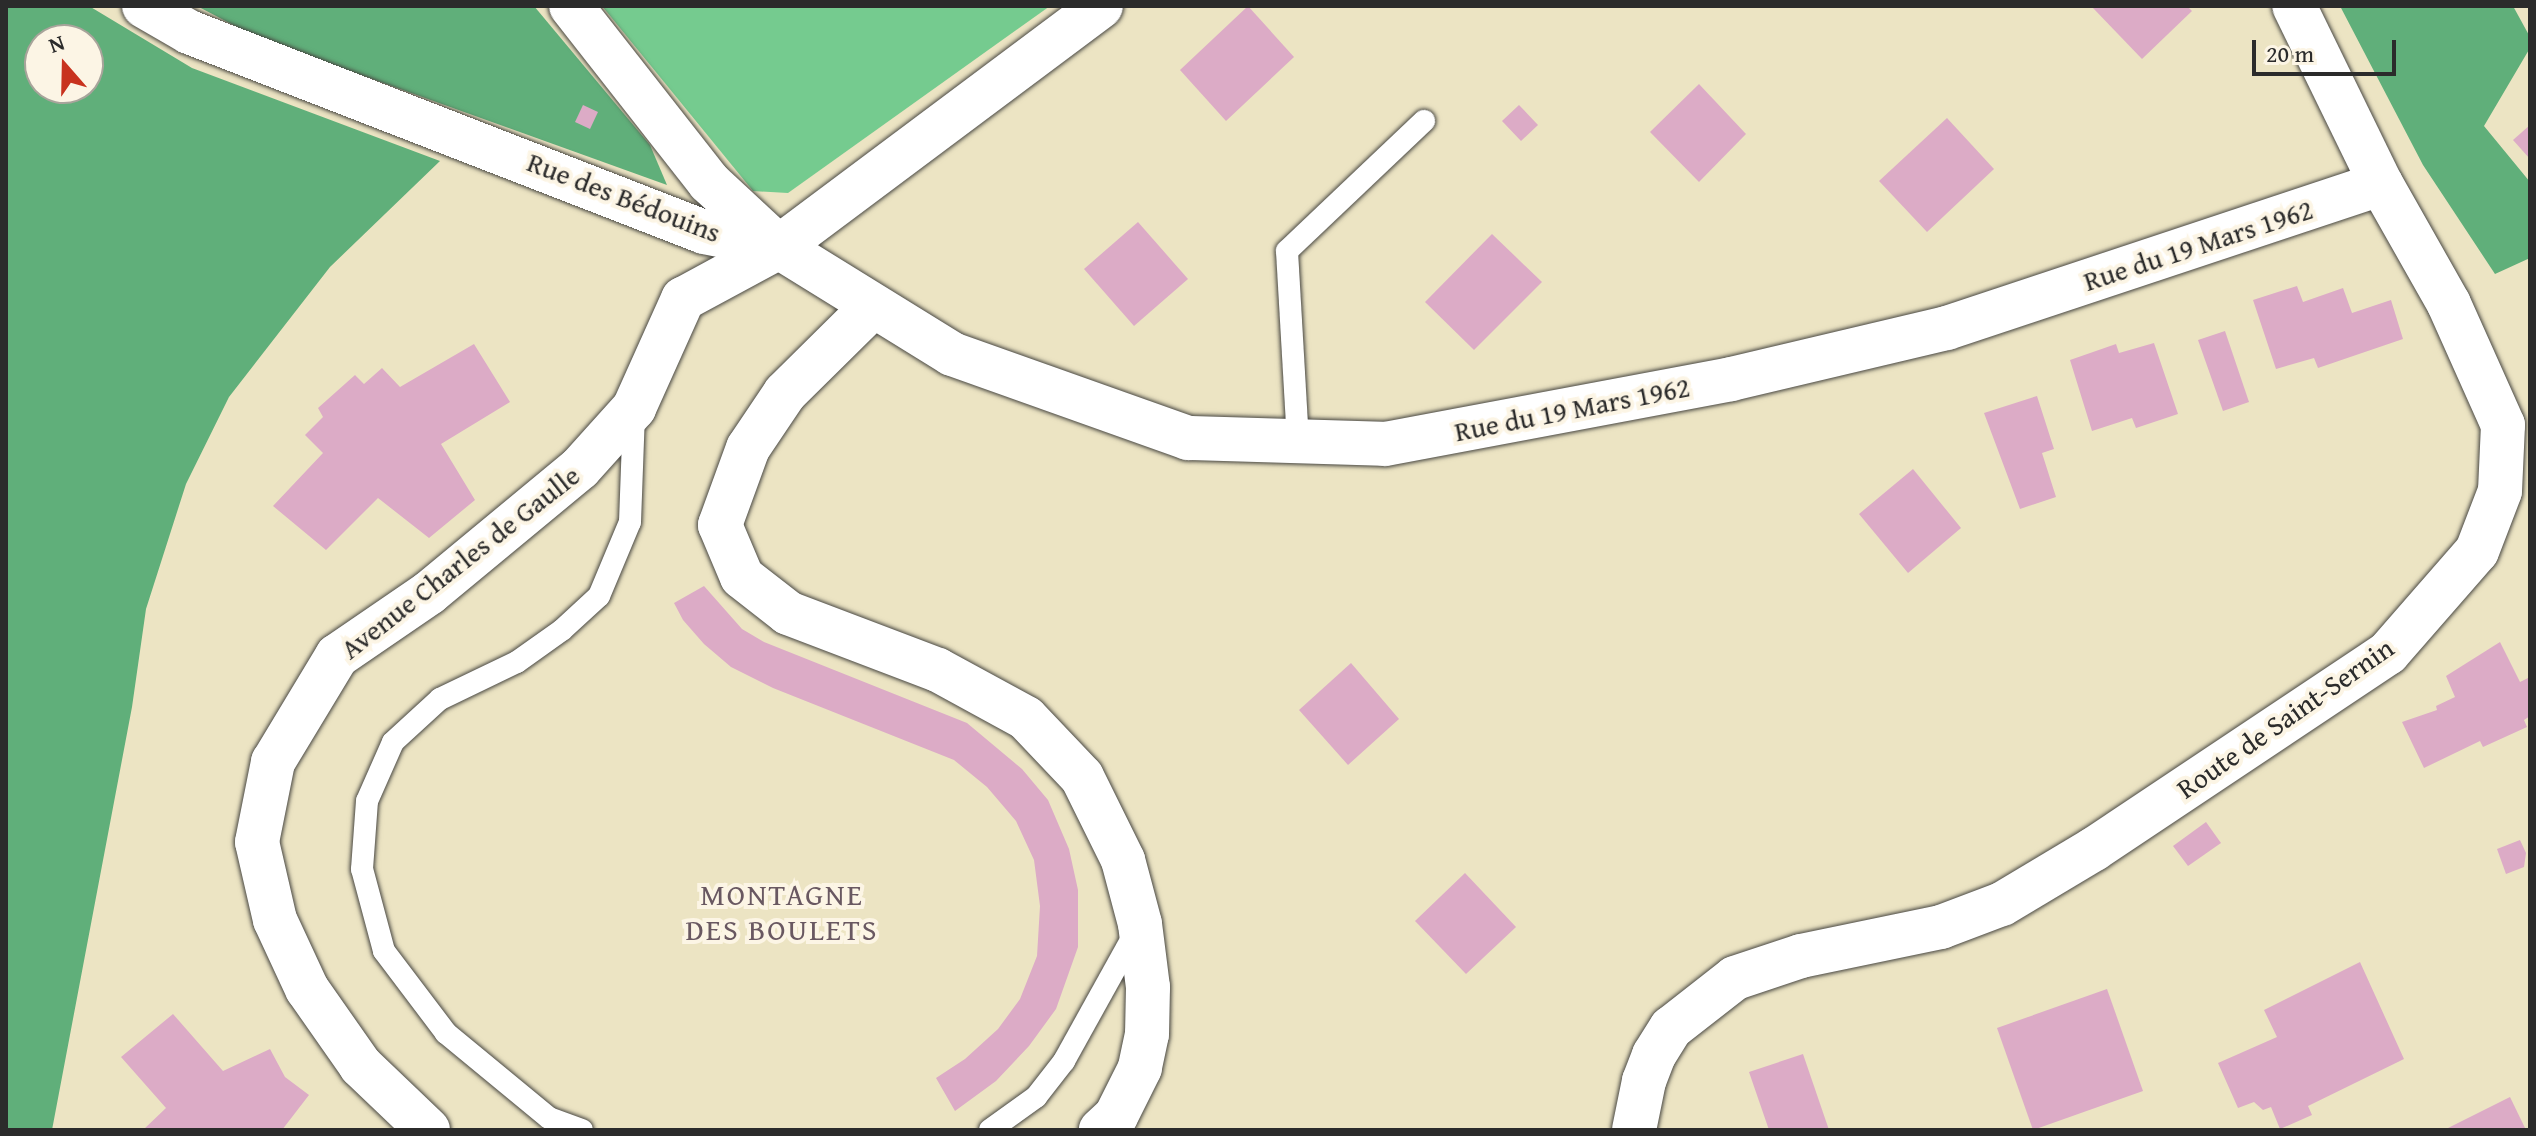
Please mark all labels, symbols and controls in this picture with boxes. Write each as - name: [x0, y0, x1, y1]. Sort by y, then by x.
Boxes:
- north arrow: [24, 24, 104, 104]
- scale bar: [2256, 24, 2400, 74]
- text: N: [44, 26, 69, 61]
- text: 20 m: [2266, 36, 2314, 71]
- street label: Rue des Bédouins: [523, 145, 725, 249]
- street label: Rue du 19 Mars 1962: [2079, 192, 2317, 298]
- street label: Rue du 19 Mars 1962: [1452, 370, 1692, 448]
- street label: Avenue Charles de Gaulle: [334, 458, 586, 666]
- street label: Route de Saint-Sernin: [2170, 631, 2400, 805]
- district label: MONTAGNE DES BOULETS: [686, 876, 878, 946]

